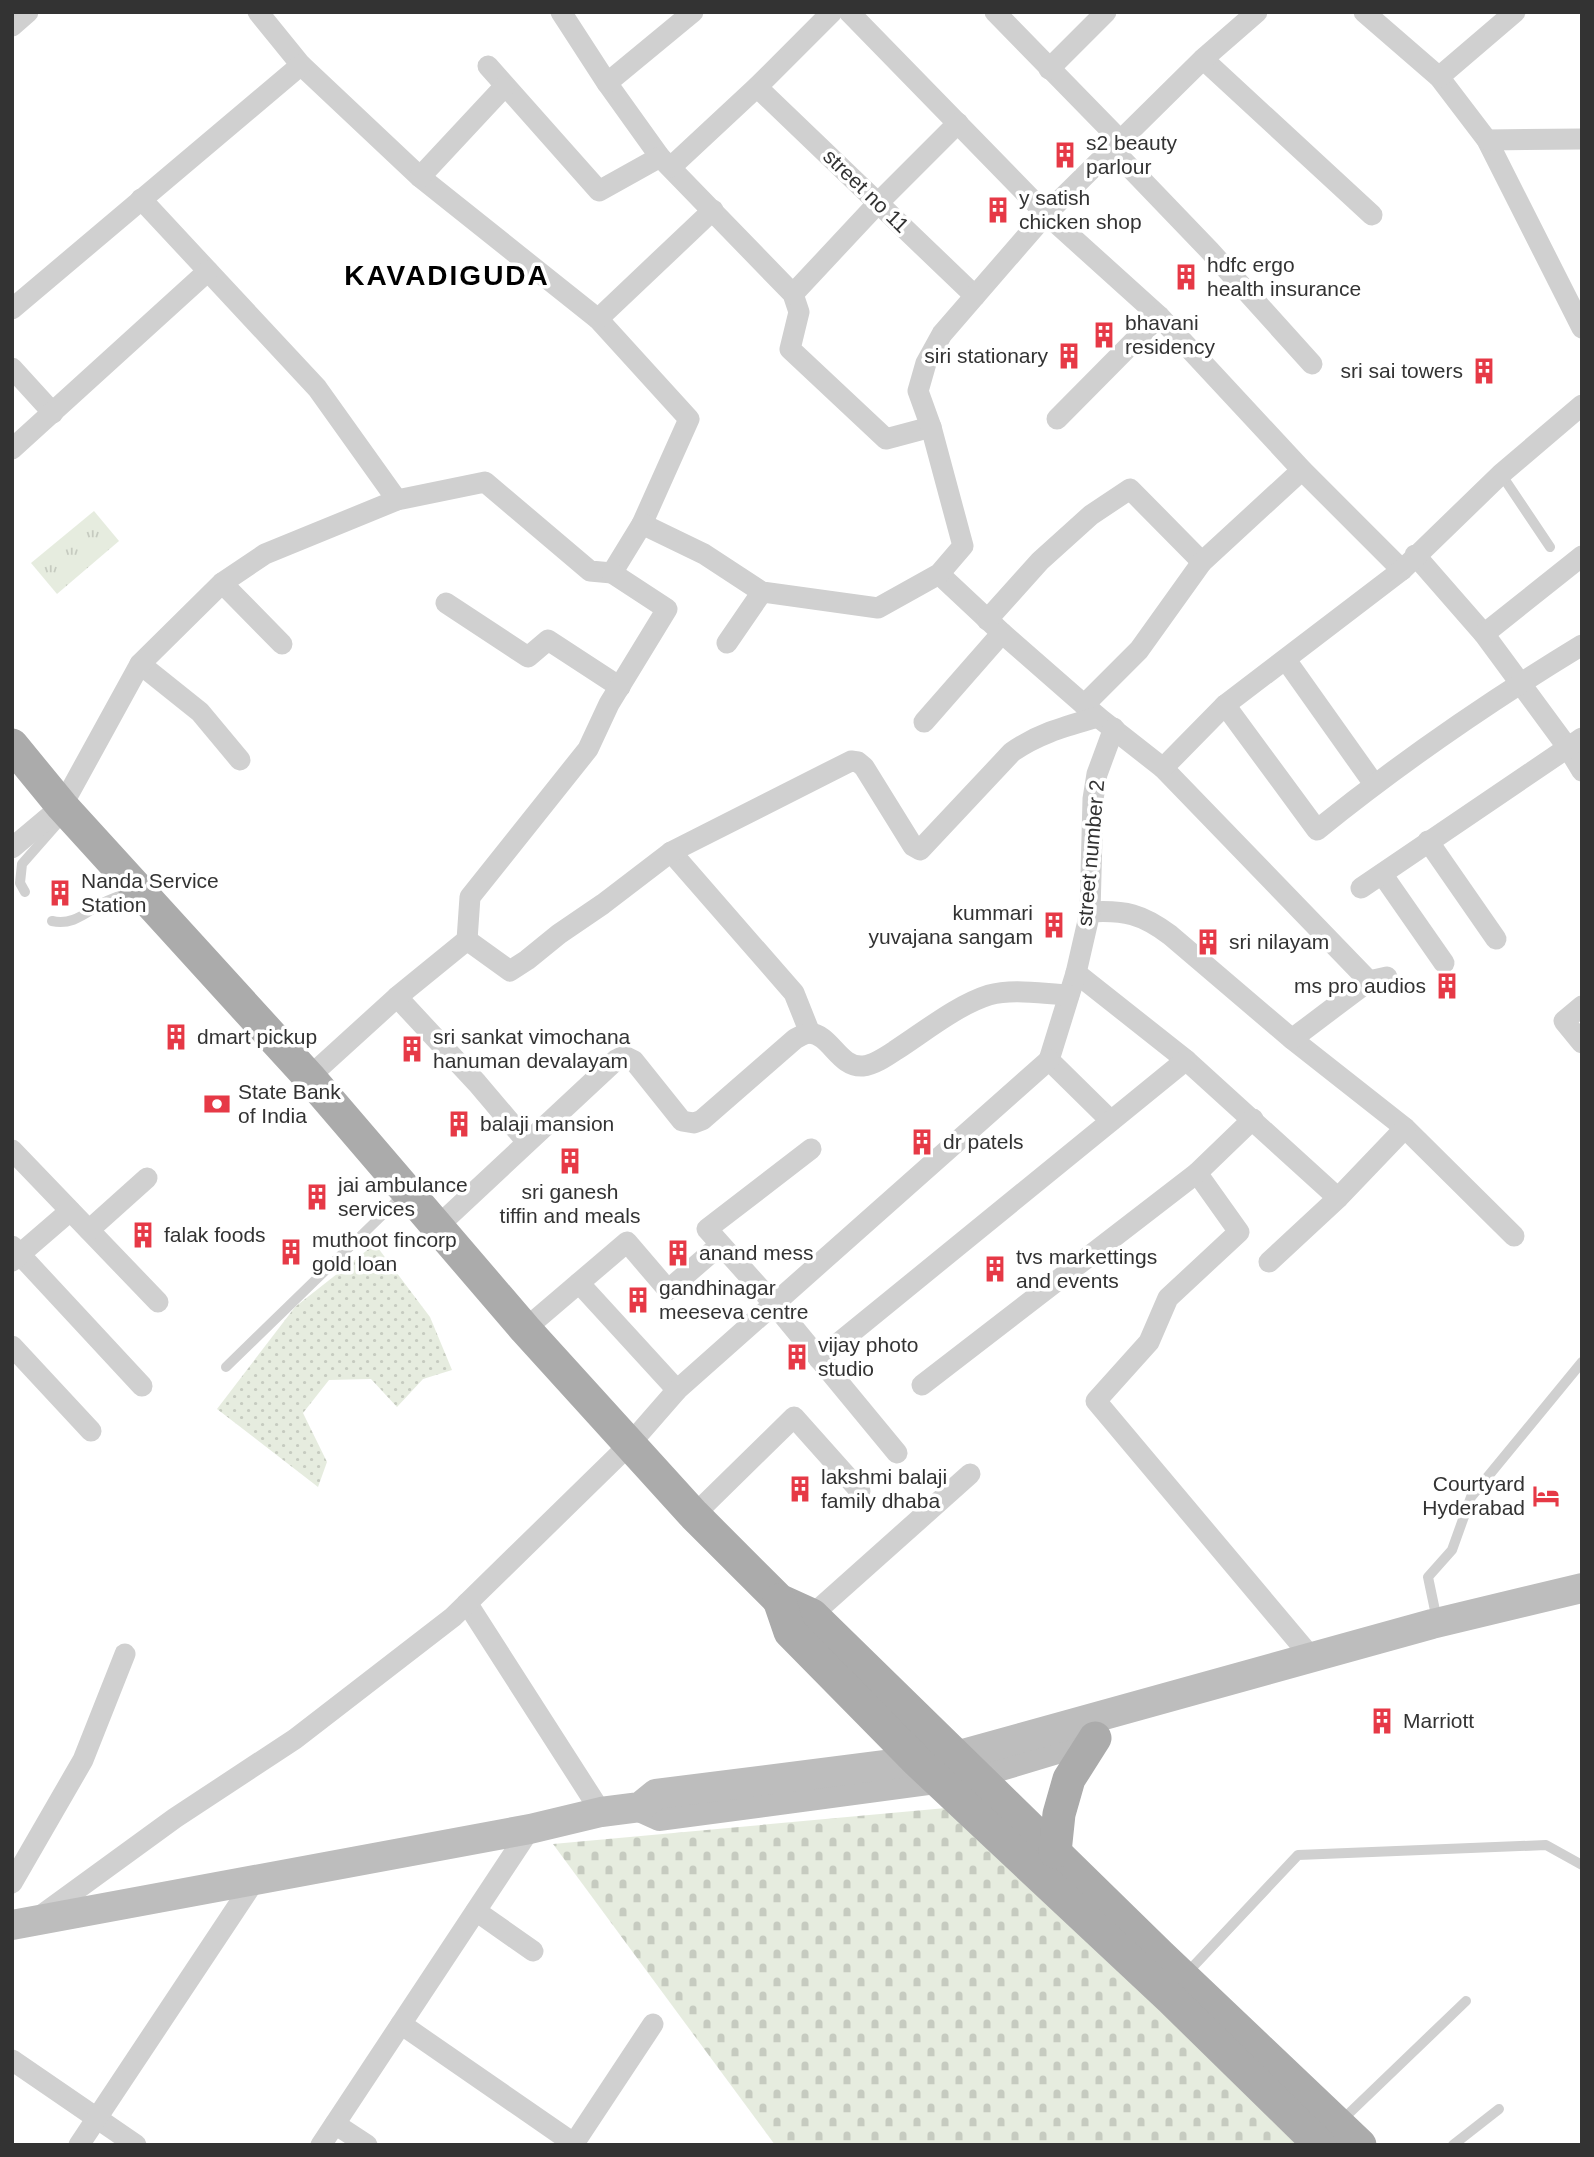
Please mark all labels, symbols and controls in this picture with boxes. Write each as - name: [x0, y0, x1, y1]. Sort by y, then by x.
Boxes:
- place label: s2 beauty parlour: [1086, 131, 1178, 178]
- building icon: s2 beauty parlour: [1050, 140, 1080, 170]
- street label: street no 11: [819, 144, 914, 237]
- place label: y satish chicken shop: [1019, 186, 1142, 233]
- building icon: y satish chicken shop: [983, 195, 1013, 225]
- place label: hdfc ergo health insurance: [1207, 253, 1361, 300]
- district label: KAVADIGUDA: [344, 260, 550, 291]
- building icon: hdfc ergo health insurance: [1171, 262, 1201, 292]
- place label: bhavani residency: [1125, 311, 1215, 358]
- building icon: bhavani residency: [1089, 320, 1119, 350]
- building icon: siri stationary: [1054, 341, 1084, 371]
- place label: siri stationary: [924, 344, 1049, 367]
- building icon: sri sai towers: [1469, 356, 1499, 386]
- place label: sri sai towers: [1340, 359, 1463, 382]
- street label: street number 2: [1073, 779, 1108, 927]
- place label: Nanda Service Station: [81, 869, 219, 916]
- building icon: Nanda Service Station: [45, 878, 75, 908]
- place label: kummari yuvajana sangam: [868, 901, 1033, 948]
- building icon: kummari yuvajana sangam: [1039, 910, 1069, 940]
- building icon: sri nilayam: [1193, 927, 1223, 957]
- place label: sri nilayam: [1229, 930, 1329, 953]
- building icon: ms pro audios: [1432, 971, 1462, 1001]
- place label: ms pro audios: [1294, 974, 1426, 997]
- building icon: dmart pickup: [161, 1022, 191, 1052]
- place label: dmart pickup: [197, 1025, 317, 1048]
- place label: sri sankat vimochana hanuman devalayam: [433, 1025, 631, 1072]
- building icon: sri sankat vimochana hanuman devalayam: [397, 1034, 427, 1064]
- place label: State Bank of India: [238, 1080, 341, 1127]
- bank icon: State Bank of India: [202, 1089, 232, 1119]
- building icon: balaji mansion: [444, 1109, 474, 1139]
- place label: balaji mansion: [480, 1112, 614, 1135]
- building icon: dr patels: [907, 1127, 937, 1157]
- place label: dr patels: [943, 1130, 1024, 1153]
- building icon: sri ganesh tiffin and meals: [555, 1146, 585, 1176]
- place label: jai ambulance services: [337, 1173, 468, 1220]
- place label: sri ganesh tiffin and meals: [500, 1180, 640, 1227]
- building icon: jai ambulance services: [302, 1182, 332, 1212]
- building icon: falak foods: [128, 1220, 158, 1250]
- place label: falak foods: [164, 1223, 266, 1246]
- place label: muthoot fincorp gold loan: [312, 1228, 457, 1275]
- building icon: muthoot fincorp gold loan: [276, 1237, 306, 1267]
- building icon: anand mess: [663, 1238, 693, 1268]
- place label: anand mess: [699, 1241, 813, 1264]
- place label: tvs markettings and events: [1016, 1245, 1157, 1292]
- building icon: tvs markettings and events: [980, 1254, 1010, 1284]
- place label: gandhinagar meeseva centre: [659, 1276, 808, 1323]
- building icon: gandhinagar meeseva centre: [623, 1285, 653, 1315]
- place label: vijay photo studio: [818, 1333, 918, 1380]
- building icon: vijay photo studio: [782, 1342, 812, 1372]
- place label: lakshmi balaji family dhaba: [821, 1465, 947, 1512]
- place label: Courtyard Hyderabad: [1422, 1472, 1525, 1519]
- building icon: lakshmi balaji family dhaba: [785, 1474, 815, 1504]
- hotel icon: Courtyard Hyderabad: [1531, 1481, 1561, 1511]
- building icon: Marriott: [1367, 1706, 1397, 1736]
- place label: Marriott: [1403, 1709, 1474, 1732]

